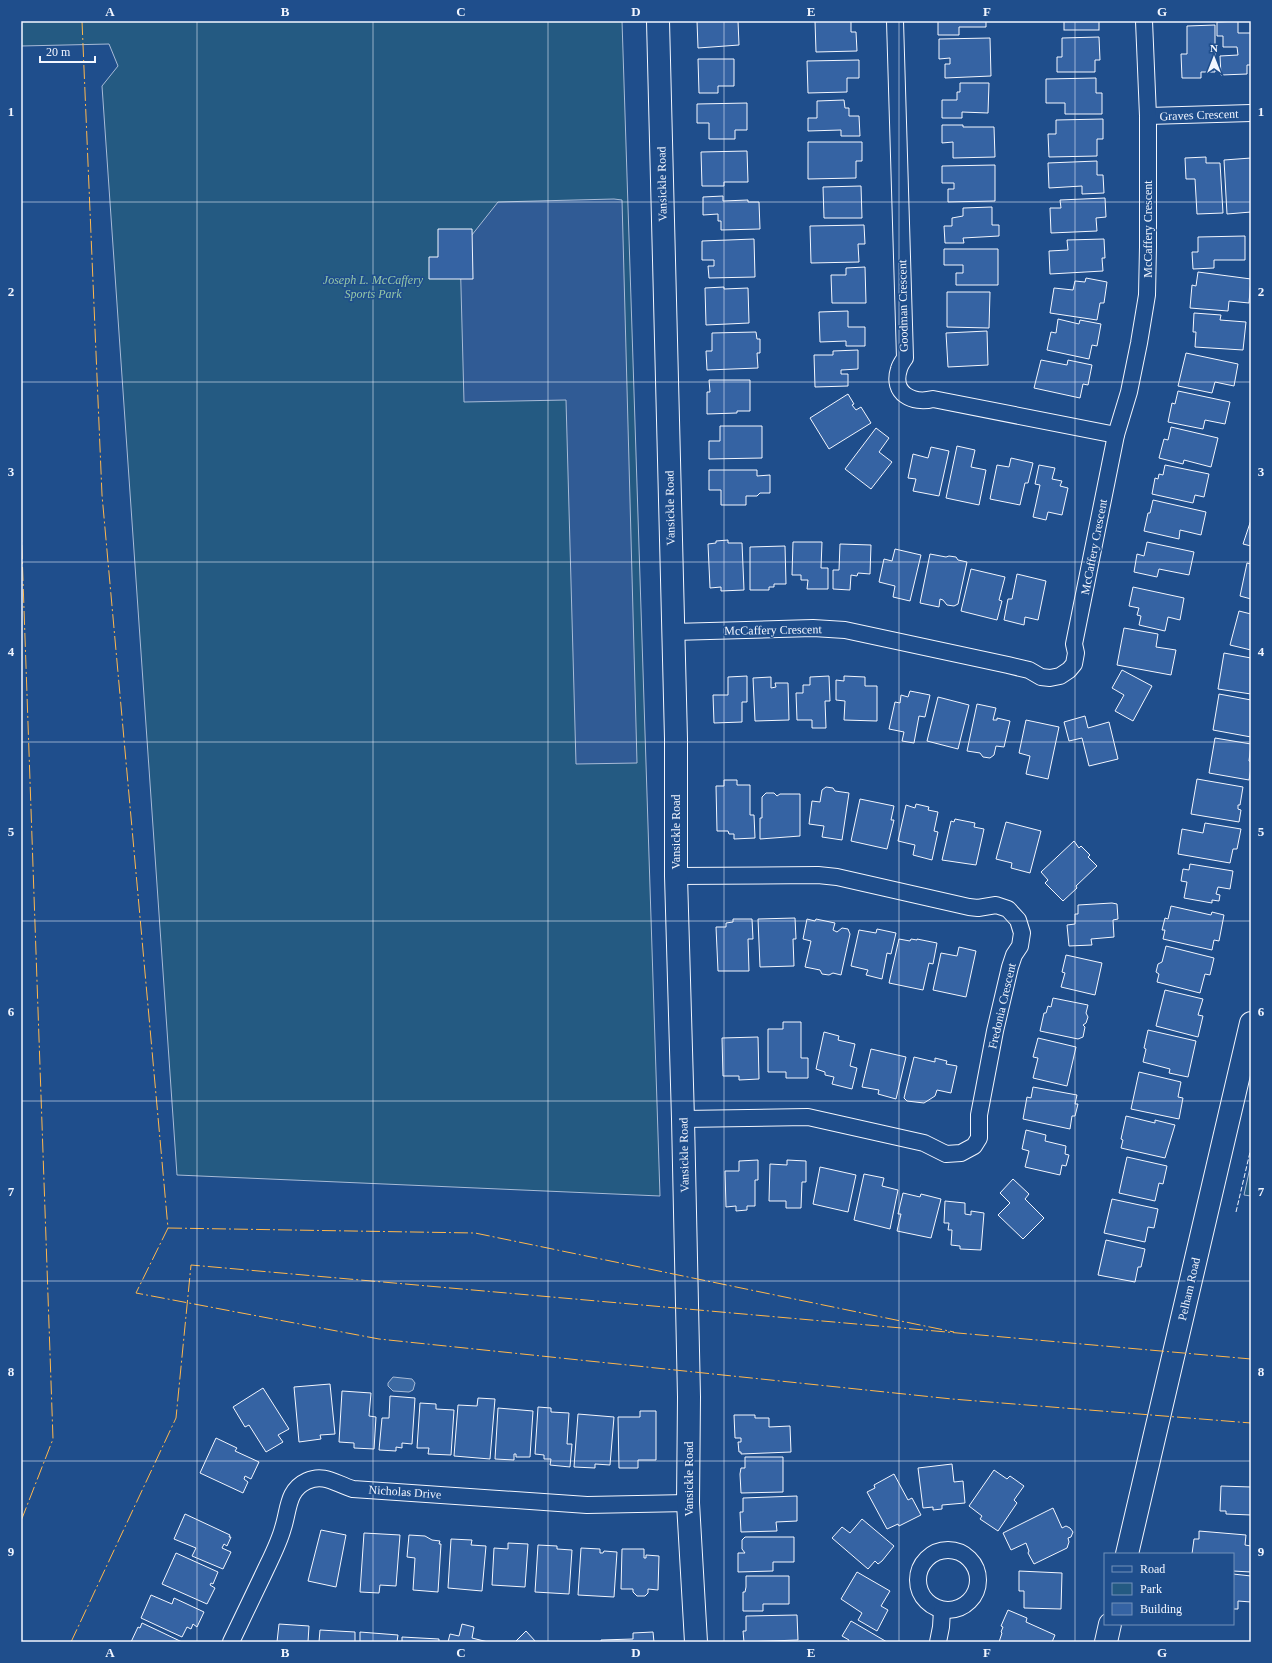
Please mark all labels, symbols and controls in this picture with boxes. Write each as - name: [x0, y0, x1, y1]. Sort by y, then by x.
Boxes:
- text: A: [105, 4, 115, 19]
- text: B: [281, 4, 290, 19]
- text: C: [456, 4, 466, 19]
- text: D: [631, 4, 641, 19]
- text: E: [807, 4, 815, 19]
- text: F: [983, 4, 991, 19]
- text: G: [1157, 4, 1167, 19]
- scale bar: [40, 38, 95, 64]
- north arrow: [1194, 38, 1234, 78]
- text: N: [1210, 42, 1218, 54]
- text: 20 m: [46, 45, 71, 59]
- text: 1: [8, 104, 14, 119]
- text: 1: [1258, 104, 1264, 119]
- street label: Graves Crescent: [1159, 107, 1239, 123]
- street label: Vansickle Road: [654, 146, 670, 222]
- street label: McCaffery Crescent: [1141, 180, 1155, 278]
- street label: Goodman Crescent: [895, 259, 911, 352]
- park label: Joseph L. McCaffery Sports Park: [323, 273, 424, 301]
- text: 2: [8, 284, 14, 299]
- text: 2: [1258, 284, 1264, 299]
- text: 3: [8, 464, 15, 479]
- text: 3: [1258, 464, 1265, 479]
- street label: Vansickle Road: [662, 470, 678, 546]
- street label: McCaffery Crescent: [1078, 497, 1110, 596]
- street label: McCaffery Crescent: [724, 622, 822, 638]
- text: 4: [8, 644, 15, 659]
- text: 4: [1258, 644, 1265, 659]
- street label: Vansickle Road: [669, 795, 683, 869]
- text: 5: [8, 824, 15, 839]
- text: 5: [1258, 824, 1265, 839]
- street label: Fredonia Crescent: [985, 961, 1019, 1050]
- text: 6: [8, 1004, 15, 1019]
- text: 6: [1258, 1004, 1265, 1019]
- street label: Vansickle Road: [676, 1117, 692, 1193]
- text: 7: [8, 1184, 15, 1199]
- text: 7: [1258, 1184, 1265, 1199]
- street label: Pelham Road: [1175, 1256, 1203, 1322]
- text: 8: [8, 1364, 15, 1379]
- text: 8: [1258, 1364, 1265, 1379]
- street label: Vansickle Road: [682, 1442, 696, 1516]
- street label: Nicholas Drive: [368, 1482, 442, 1502]
- text: 9: [8, 1544, 15, 1559]
- text: 9: [1258, 1544, 1265, 1559]
- legend: [1104, 1553, 1234, 1625]
- text: Road: [1140, 1562, 1165, 1576]
- text: Park: [1140, 1582, 1162, 1596]
- text: Building: [1140, 1602, 1182, 1616]
- text: A: [105, 1645, 115, 1660]
- text: B: [281, 1645, 290, 1660]
- text: C: [456, 1645, 466, 1660]
- text: D: [631, 1645, 641, 1660]
- text: E: [807, 1645, 815, 1660]
- text: F: [983, 1645, 991, 1660]
- text: G: [1157, 1645, 1167, 1660]

